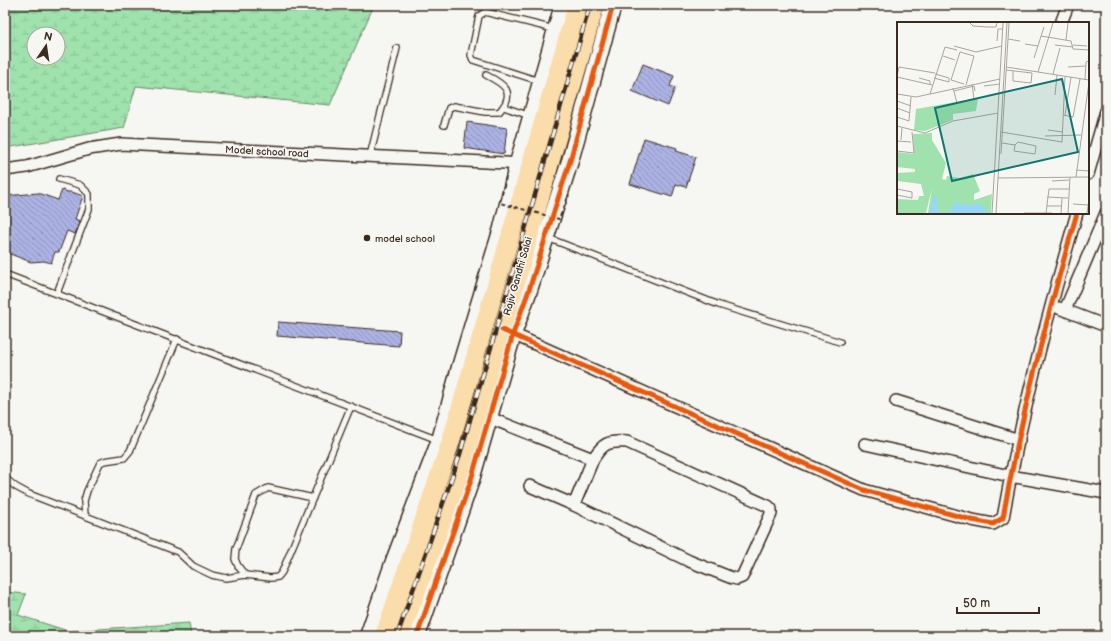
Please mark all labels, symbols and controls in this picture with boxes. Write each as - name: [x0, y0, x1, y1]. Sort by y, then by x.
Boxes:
- inset map: [897, 22, 1089, 214]
- north arrow: [26, 26, 66, 66]
- text: N: [43, 29, 54, 44]
- street label: Model school road: [225, 144, 309, 160]
- marker: model school: [362, 233, 372, 243]
- place label: model school: [375, 233, 435, 245]
- street label: Rajiv Gandhi Salai: [501, 235, 535, 317]
- scale bar: [957, 589, 1039, 615]
- text: 50 m: [963, 596, 990, 611]

